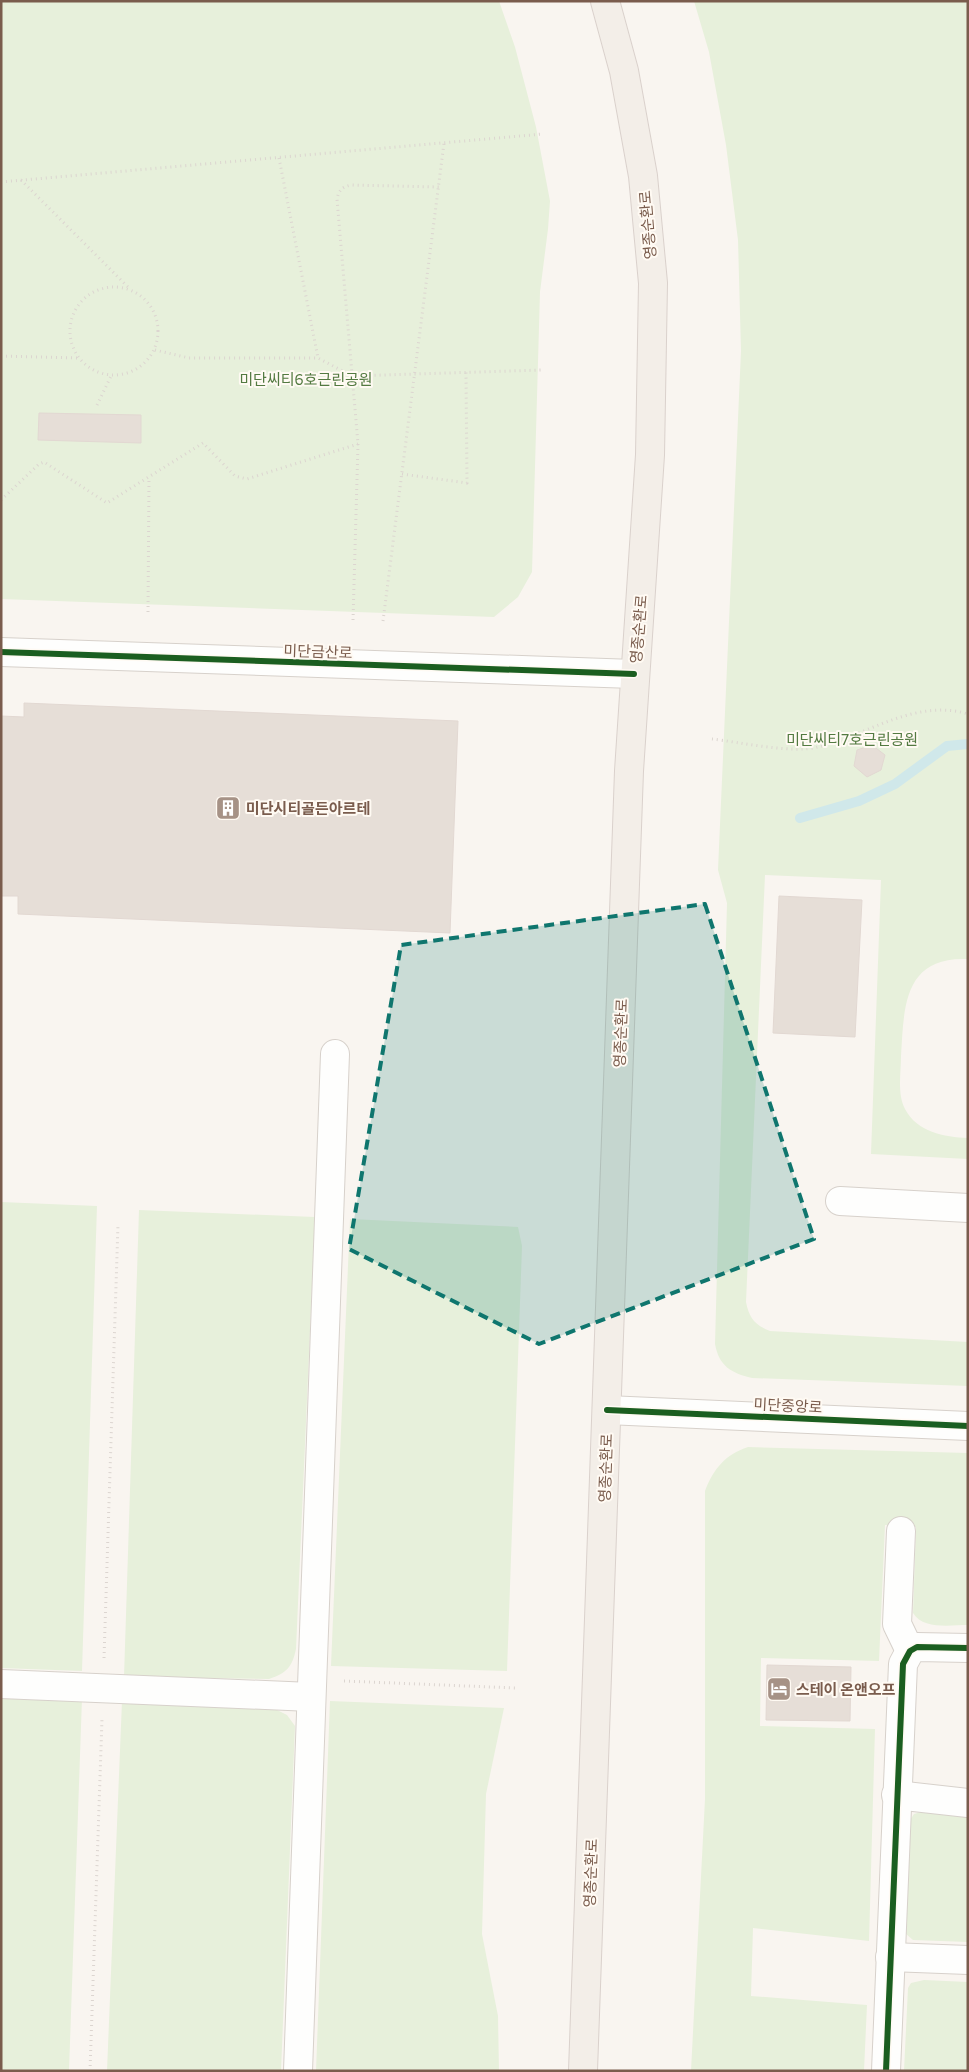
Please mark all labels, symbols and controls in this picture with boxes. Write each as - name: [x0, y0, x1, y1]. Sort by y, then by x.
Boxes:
- street label: 영종순환로: [635, 190, 659, 260]
- park label: 미단씨티6호근린공원: [239, 370, 373, 388]
- street label: 영종순환로: [626, 594, 650, 664]
- street label: 미단금산로: [283, 641, 353, 661]
- park label: 미단씨티7호근린공원: [786, 730, 918, 748]
- building icon: 미단시티골든아르테: [215, 795, 241, 821]
- place label: 미단시티골든아르테: [246, 799, 370, 817]
- street label: 영종순환로: [610, 998, 630, 1068]
- street label: 미단중앙로: [753, 1394, 823, 1416]
- street label: 영종순환로: [595, 1433, 615, 1503]
- hotel icon: 스테이 온앤오프: [766, 1676, 792, 1702]
- place label: 스테이 온앤오프: [796, 1680, 896, 1698]
- street label: 영종순환로: [580, 1838, 600, 1908]

